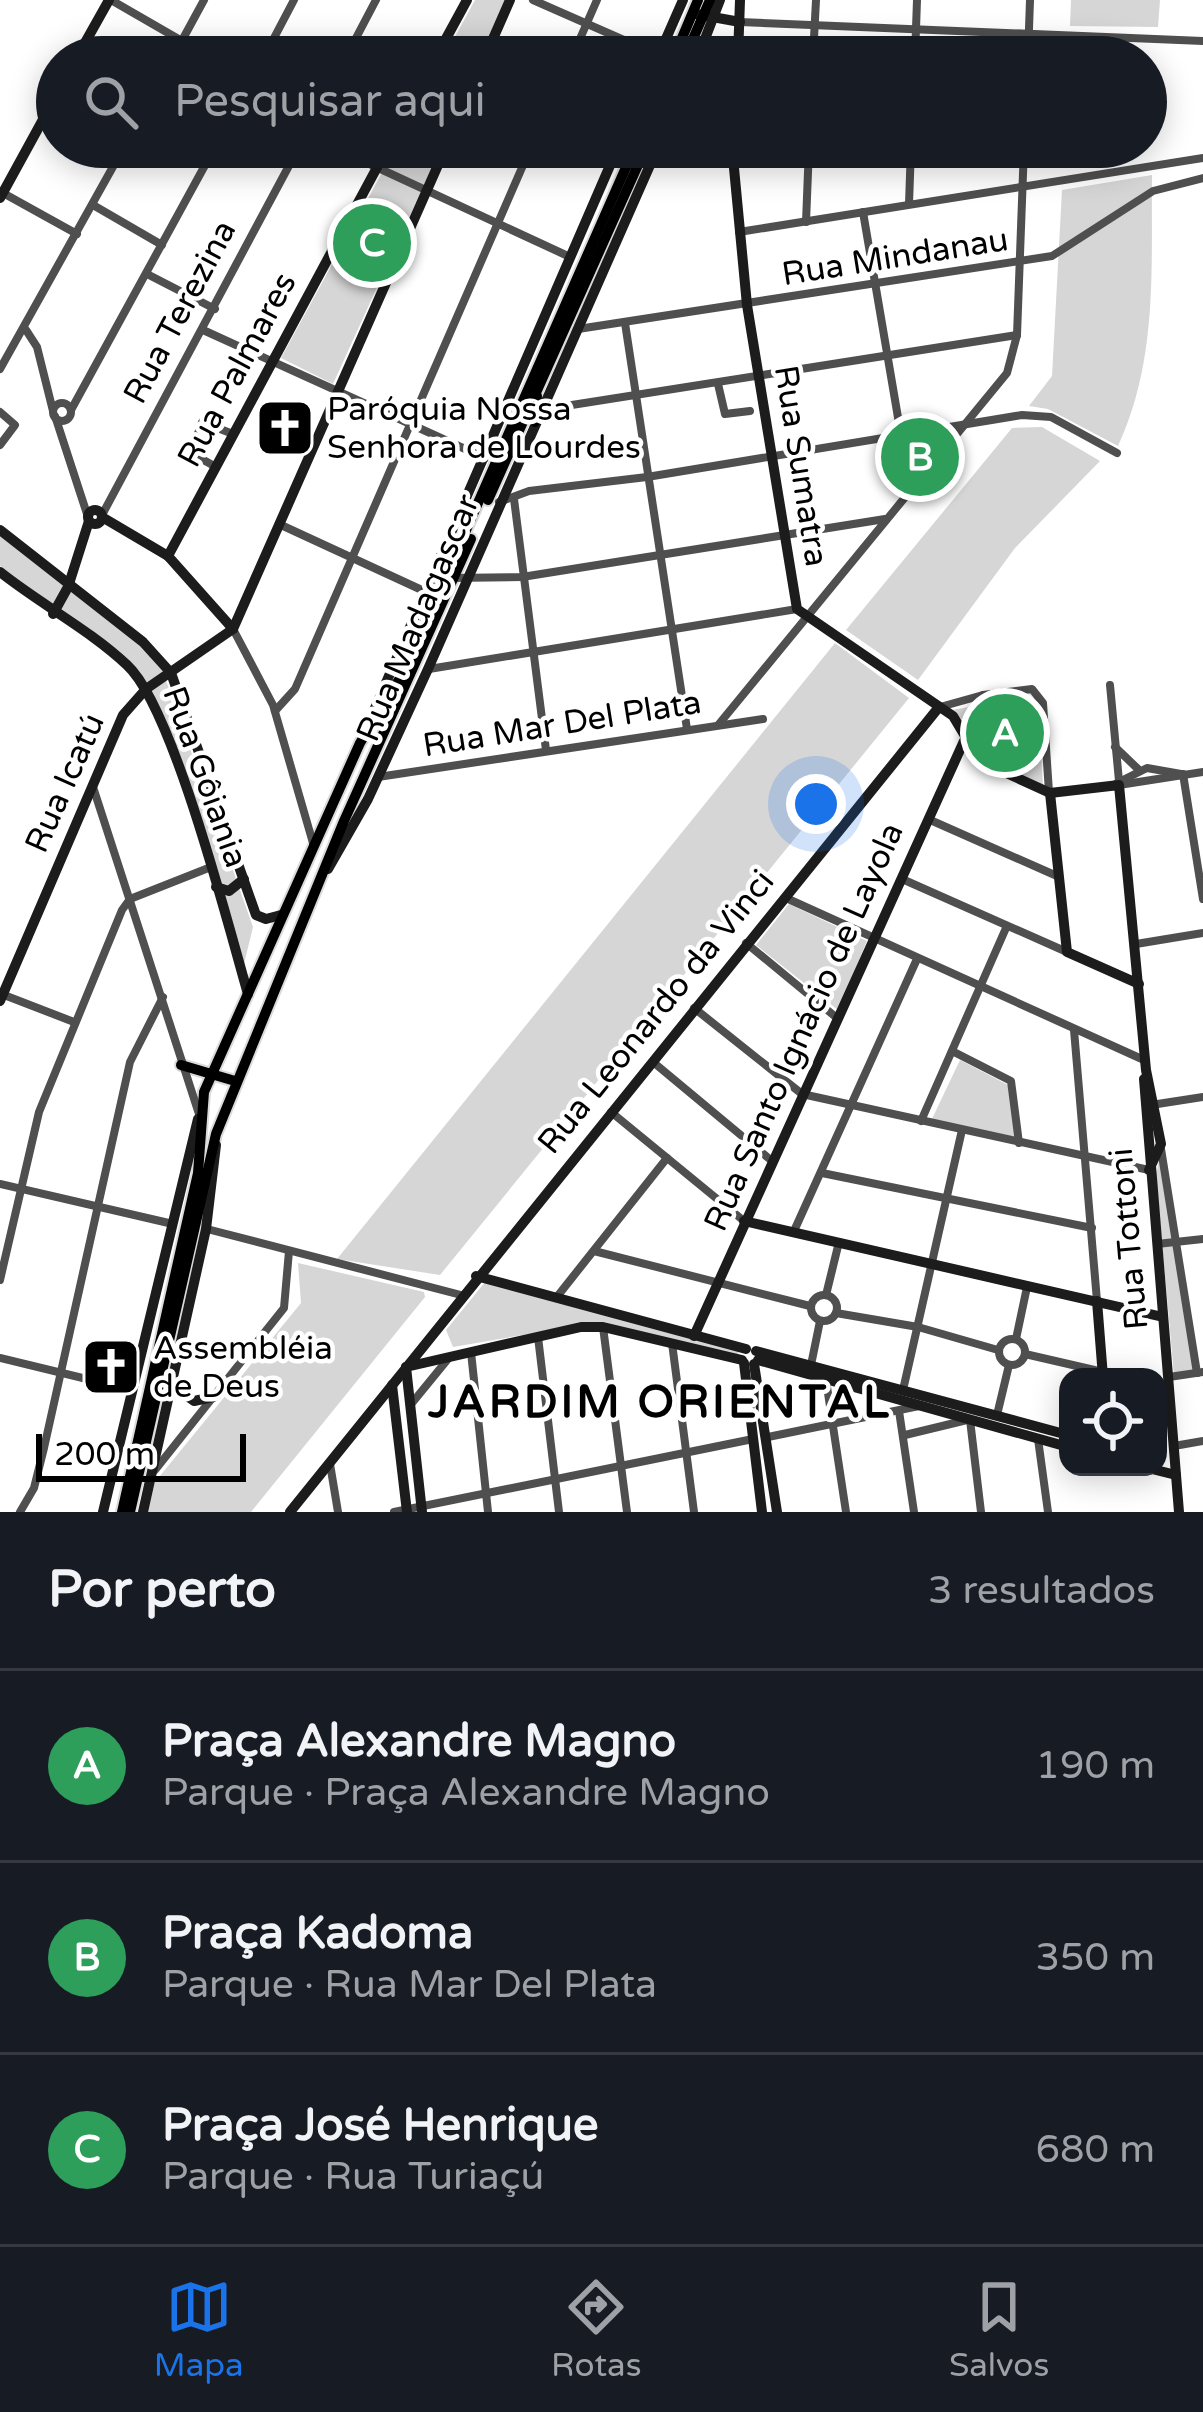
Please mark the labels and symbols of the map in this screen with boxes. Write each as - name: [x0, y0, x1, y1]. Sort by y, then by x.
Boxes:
- pin: C: [333, 198, 411, 288]
- street label: Rua Terezina: [115, 214, 245, 410]
- street label: Rua Mindanau: [779, 220, 1011, 294]
- street label: Rua Palmares: [169, 266, 305, 474]
- street label: Rua Sumatra: [766, 363, 836, 569]
- place label: Paróquia Nossa Senhora de Lourdes: [327, 390, 641, 467]
- church icon: Paróquia Nossa Senhora de Lourdes: [254, 397, 316, 459]
- pin: B: [881, 412, 959, 502]
- street label: Rua Madagascar: [348, 488, 488, 747]
- street label: Rua Gôiania: [154, 681, 256, 873]
- street label: Rua Mar Del Plata: [420, 683, 704, 765]
- pin: A: [966, 688, 1044, 778]
- street label: Rua Icatú: [17, 707, 113, 859]
- your location: [786, 774, 846, 834]
- street label: Rua Santo Ignácio de Layola: [696, 817, 912, 1237]
- street label: Rua Leonardo da Vinci: [530, 862, 782, 1162]
- street label: Rua Tottoni: [1102, 1147, 1156, 1331]
- place label: Assembléia de Deus: [153, 1329, 333, 1406]
- church icon: Assembléia de Deus: [80, 1336, 142, 1398]
- district label: JARDIM ORIENTAL: [427, 1376, 892, 1430]
- scale bar: [36, 1428, 246, 1481]

